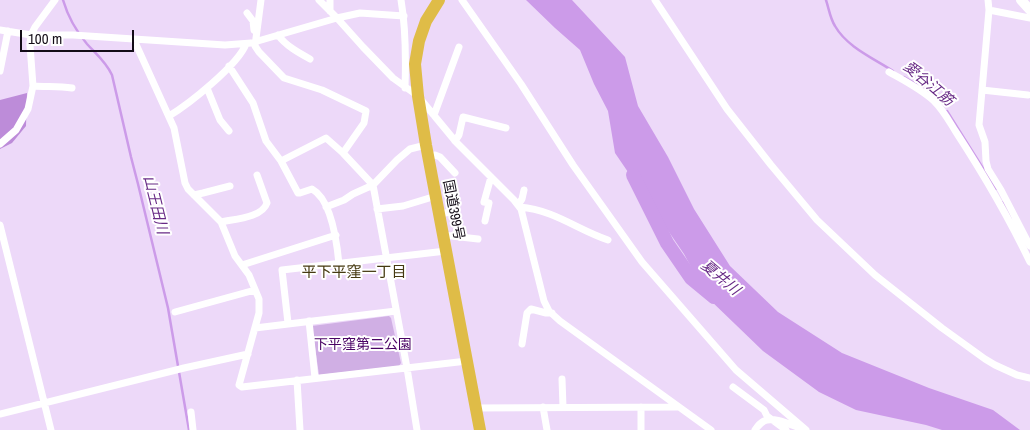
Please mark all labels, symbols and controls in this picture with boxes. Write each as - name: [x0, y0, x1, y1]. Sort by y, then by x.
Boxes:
- scale bar: [22, 20, 136, 52]
- text: 100 m: [28, 28, 62, 49]
- water label: 愛谷江筋: [899, 58, 957, 110]
- water label: 山王田川: [139, 174, 171, 236]
- street label: 国道399号: [439, 178, 467, 242]
- water label: 夏井川: [697, 257, 743, 299]
- district label: 平下平窪一丁目: [302, 264, 406, 282]
- park label: 下平窪第二公園: [314, 337, 412, 353]

